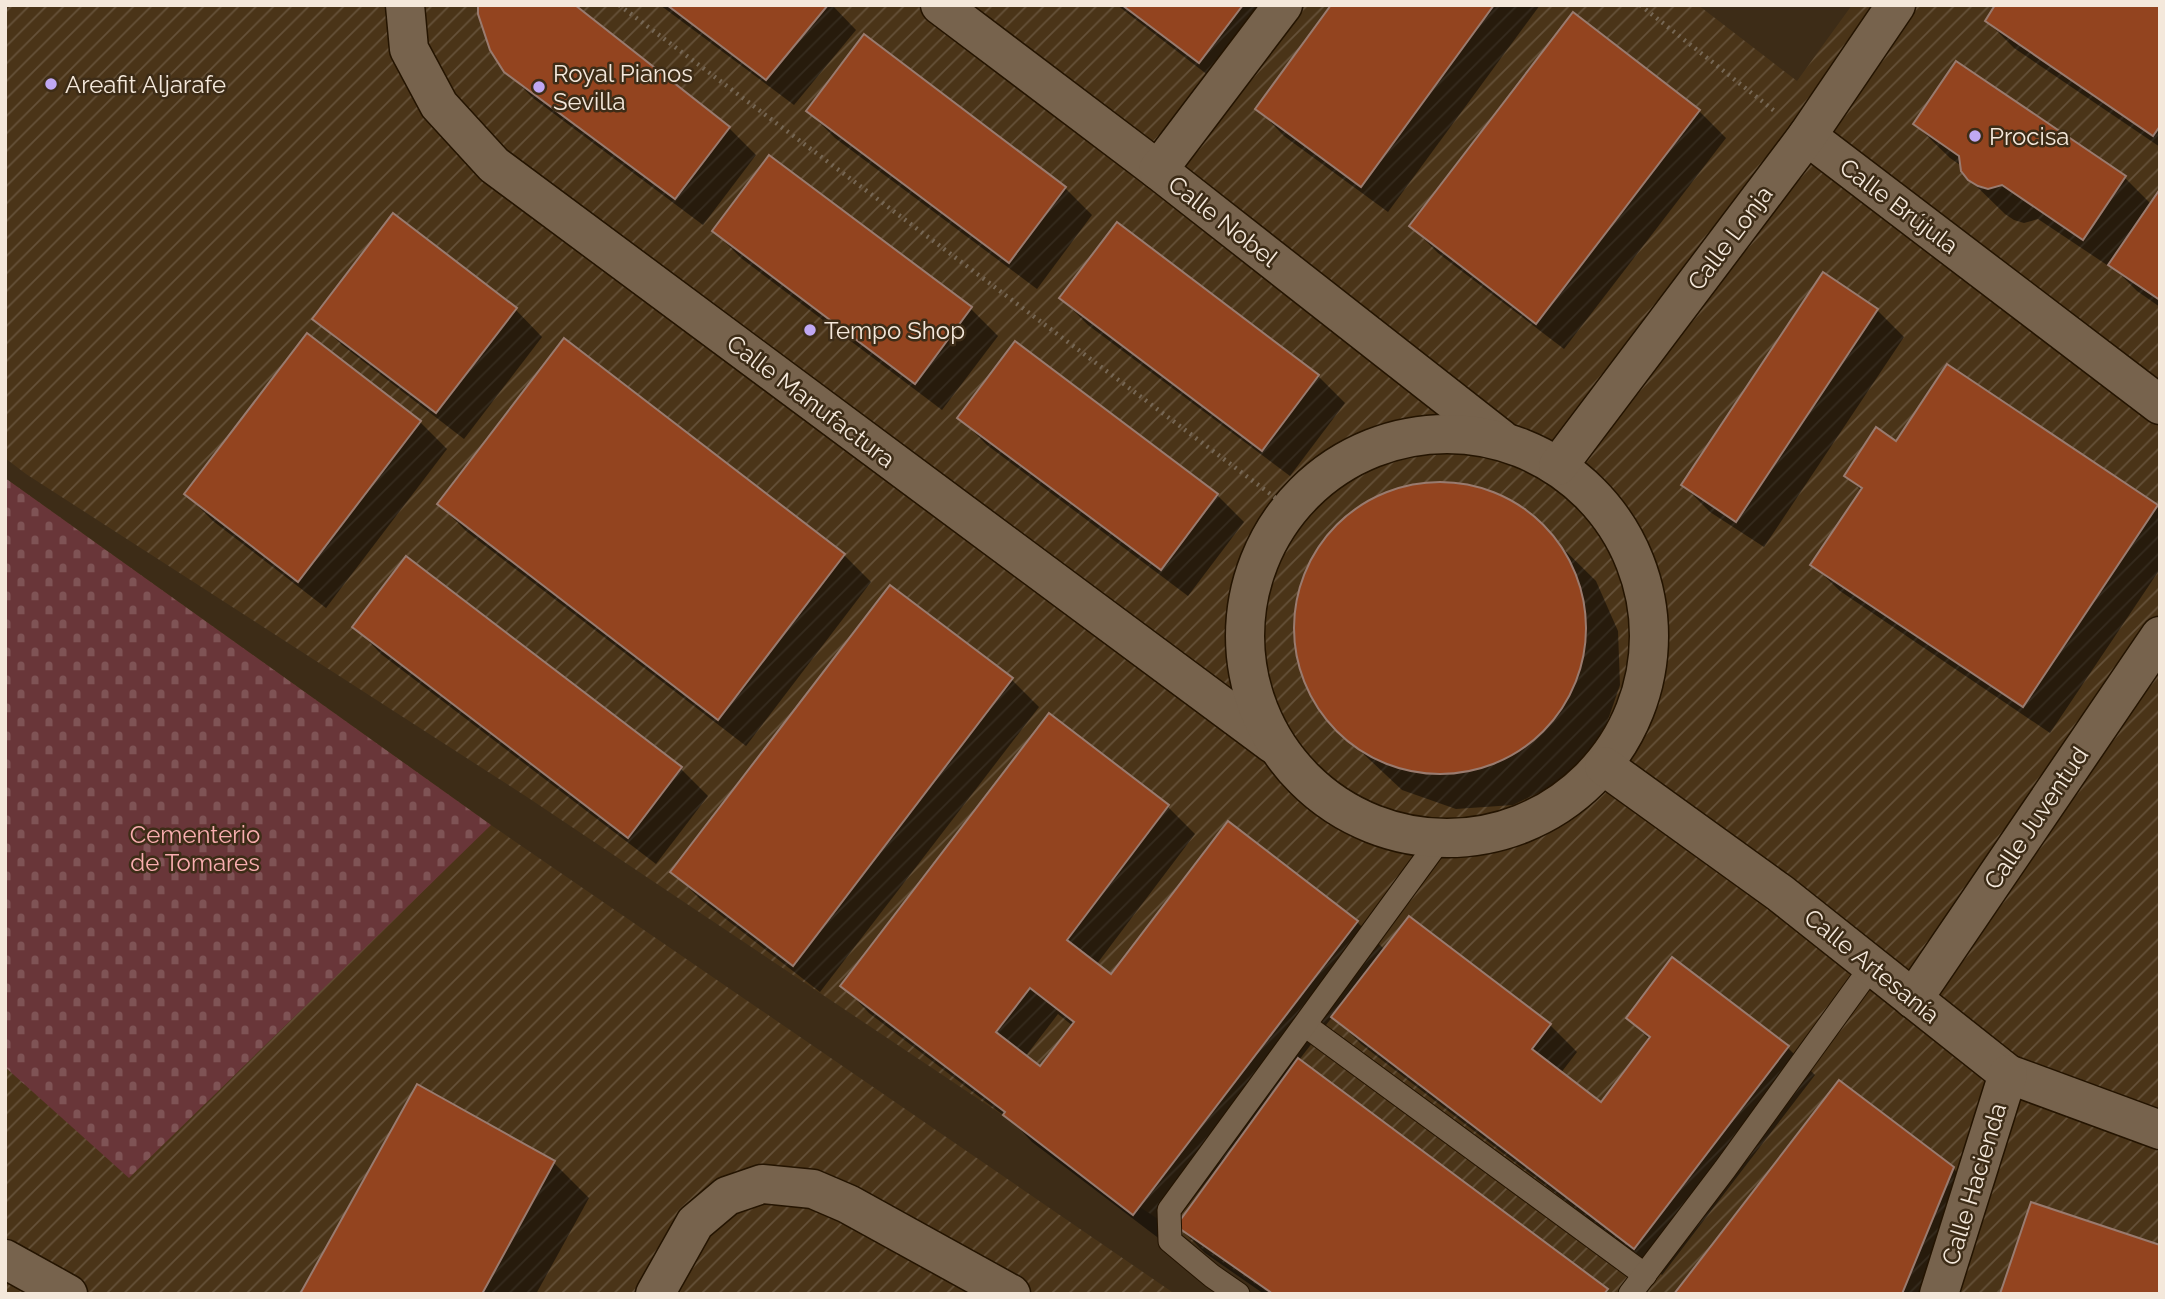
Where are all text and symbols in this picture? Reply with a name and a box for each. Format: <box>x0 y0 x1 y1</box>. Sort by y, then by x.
place label: Royal Pianos Sevilla <box>553 59 693 116</box>
place label: Areafit Aljarafe <box>65 70 226 99</box>
marker: Areafit Aljarafe <box>43 76 59 92</box>
marker: Royal Pianos Sevilla <box>531 79 547 95</box>
place label: Procisa <box>1989 122 2069 151</box>
marker: Procisa <box>1967 128 1983 144</box>
street label: Calle Brújula <box>1834 152 1964 260</box>
street label: Calle Nobel <box>1163 169 1284 273</box>
street label: Calle Lonja <box>1681 180 1779 296</box>
place label: Tempo Shop <box>824 316 965 345</box>
marker: Tempo Shop <box>802 322 818 338</box>
street label: Calle Manufactura <box>721 328 901 474</box>
street label: Calle Juventud <box>1978 741 2094 895</box>
park label: Cementerio de Tomares <box>130 820 260 877</box>
street label: Calle Artesanía <box>1799 903 1945 1029</box>
street label: Calle Hacienda <box>1936 1099 2012 1269</box>

